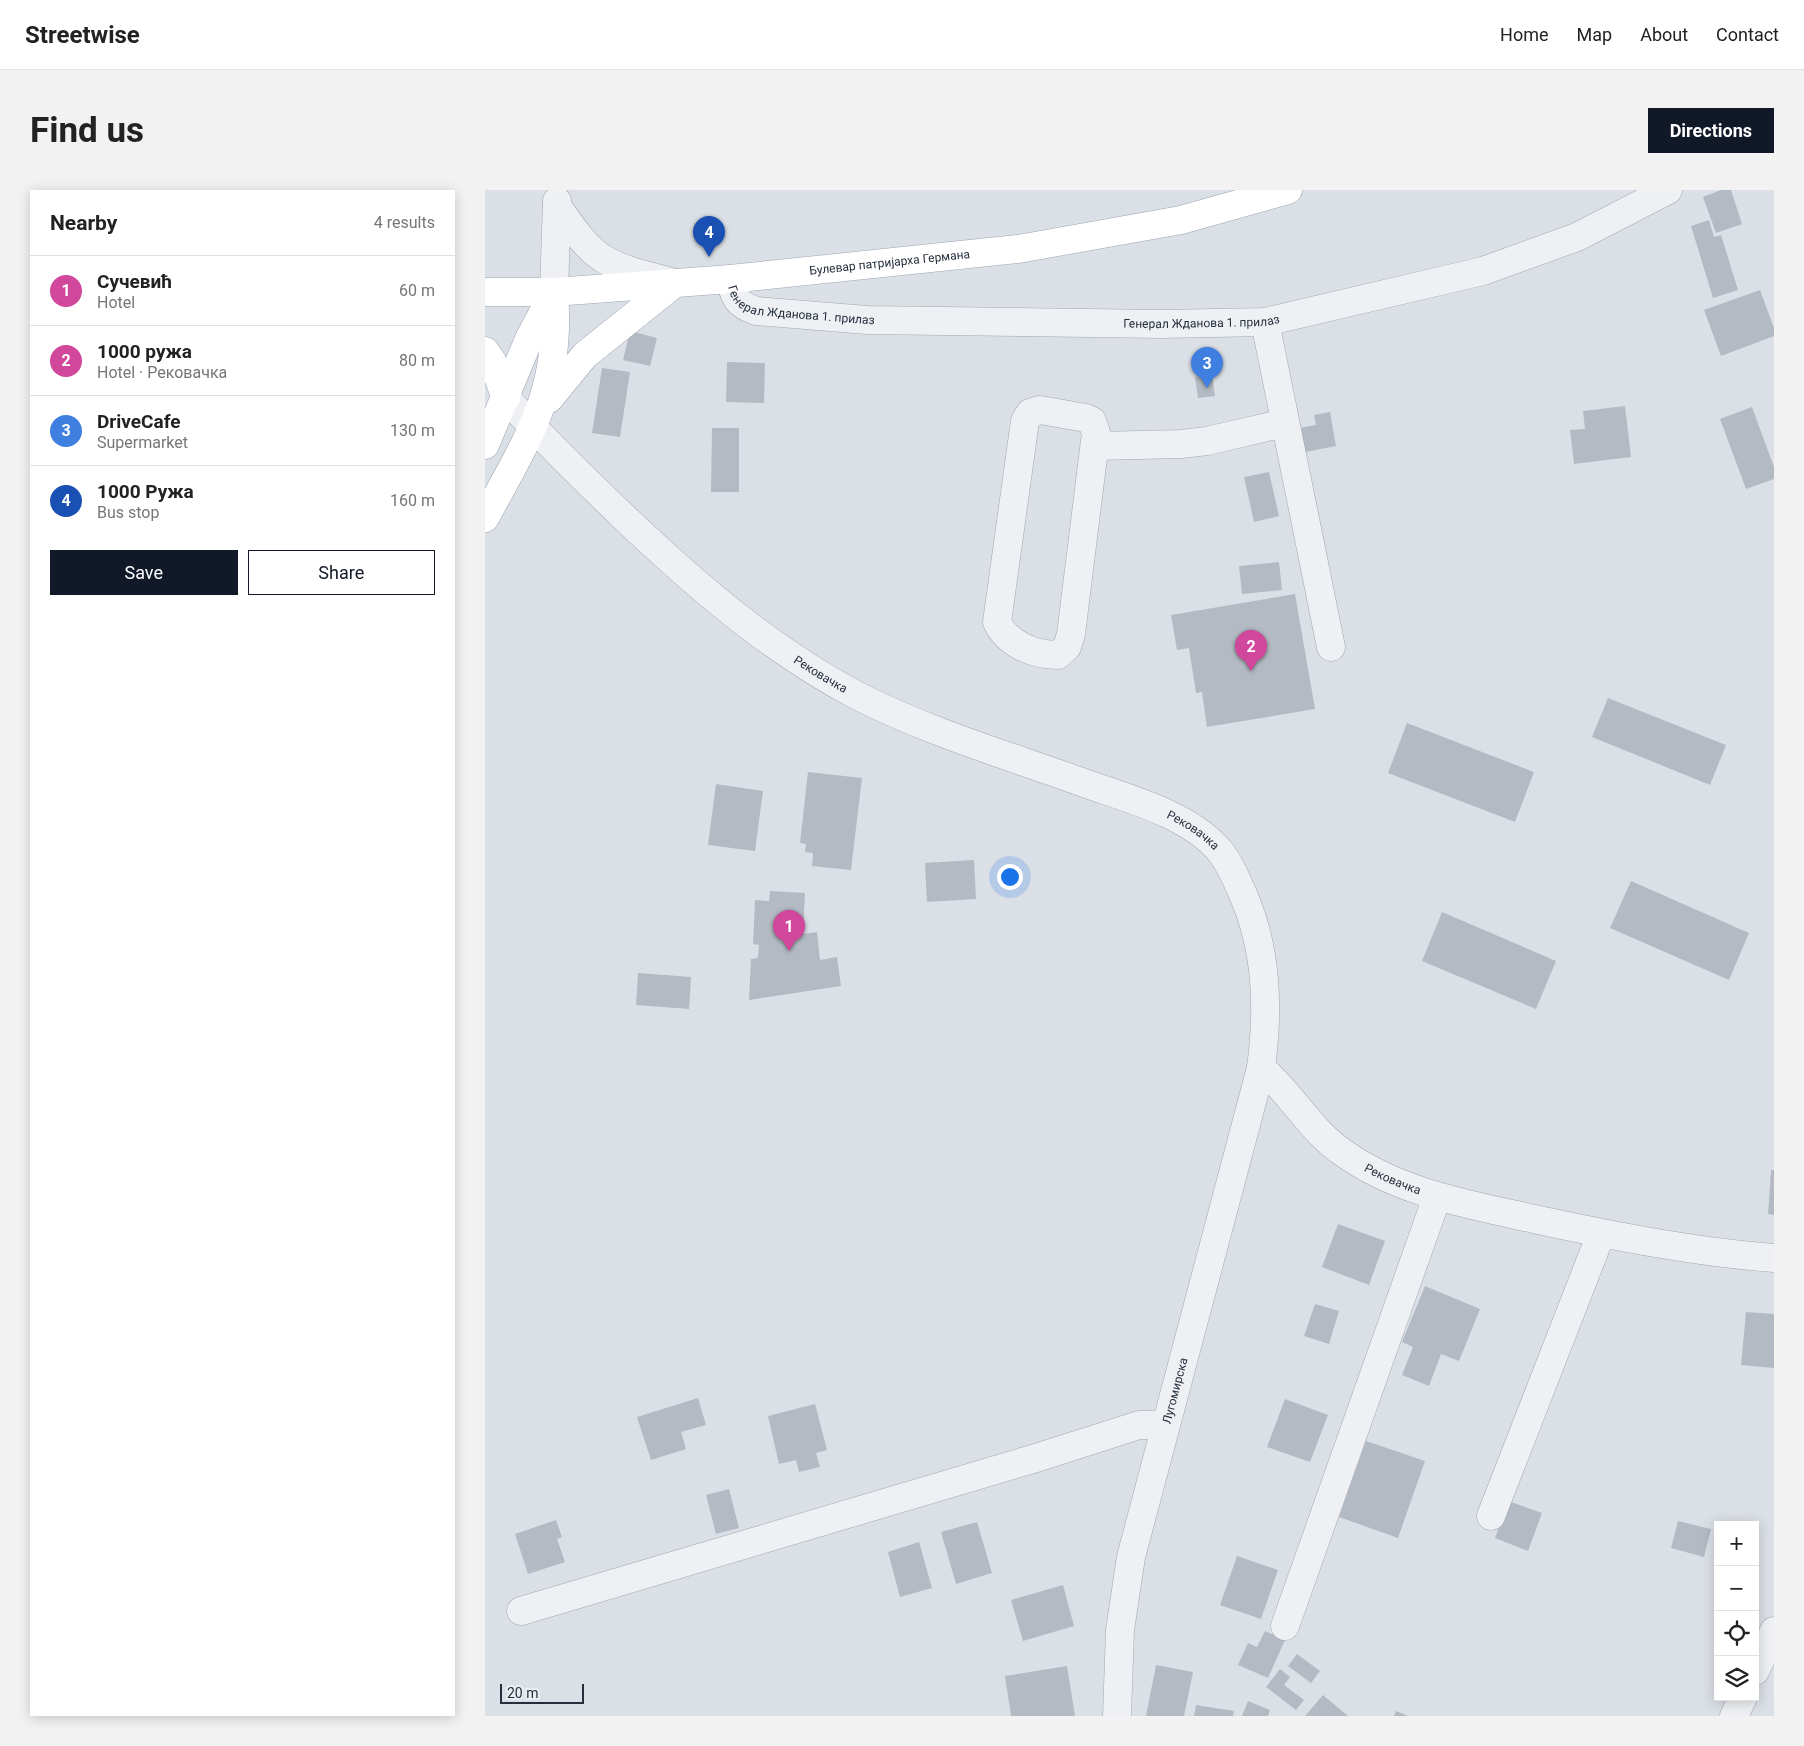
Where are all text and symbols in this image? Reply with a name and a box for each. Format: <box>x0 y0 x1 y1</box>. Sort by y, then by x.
text: Streetwise <box>25 21 140 49</box>
text: Home <box>1500 24 1549 45</box>
text: Map <box>1577 24 1612 45</box>
text: About <box>1640 24 1688 45</box>
text: Contact <box>1716 24 1779 45</box>
button: Directions <box>1648 108 1774 153</box>
text: Find us <box>30 110 144 151</box>
text: Nearby <box>50 211 117 235</box>
text: 4 results <box>374 213 435 232</box>
pin: 4 <box>693 216 725 257</box>
street label: Булевар патријарха Германа <box>809 247 971 278</box>
text: Сучевић <box>97 270 172 293</box>
text: 1 <box>61 281 71 300</box>
text: 60 m <box>399 281 435 300</box>
street label: Генерал Жданова 1. прилаз <box>725 284 875 327</box>
text: Hotel <box>97 293 135 312</box>
street label: Генерал Жданова 1. прилаз <box>1123 312 1281 331</box>
text: 1000 ружа <box>97 340 192 363</box>
pin: 3 <box>1191 347 1223 388</box>
text: 2 <box>61 351 71 370</box>
text: 80 m <box>399 351 435 370</box>
text: Hotel · Рековачка <box>97 363 227 382</box>
text: DriveCafe <box>97 410 181 433</box>
text: 3 <box>61 421 71 440</box>
text: 130 m <box>390 421 435 440</box>
text: Supermarket <box>97 433 188 452</box>
text: 1000 Ружа <box>97 480 194 503</box>
text: 4 <box>61 491 71 510</box>
text: 160 m <box>390 491 435 510</box>
text: Bus stop <box>97 503 159 522</box>
button: Save <box>50 550 238 595</box>
button: Share <box>248 550 435 595</box>
pin: 2 <box>1235 630 1267 671</box>
street label: Рековачка <box>791 653 850 696</box>
street label: Рековачка <box>1165 808 1222 853</box>
your location <box>997 864 1023 890</box>
pin: 1 <box>773 910 805 951</box>
street label: Рековачка <box>1362 1161 1423 1197</box>
street label: Лугомирска <box>1160 1356 1191 1425</box>
map controls <box>1714 1521 1759 1701</box>
button: + <box>1714 1521 1759 1566</box>
button: − <box>1714 1566 1759 1611</box>
button: locate <box>1714 1611 1759 1656</box>
button: layers <box>1714 1656 1759 1701</box>
scale bar <box>500 1681 584 1704</box>
text: 20 m <box>507 1685 539 1701</box>

